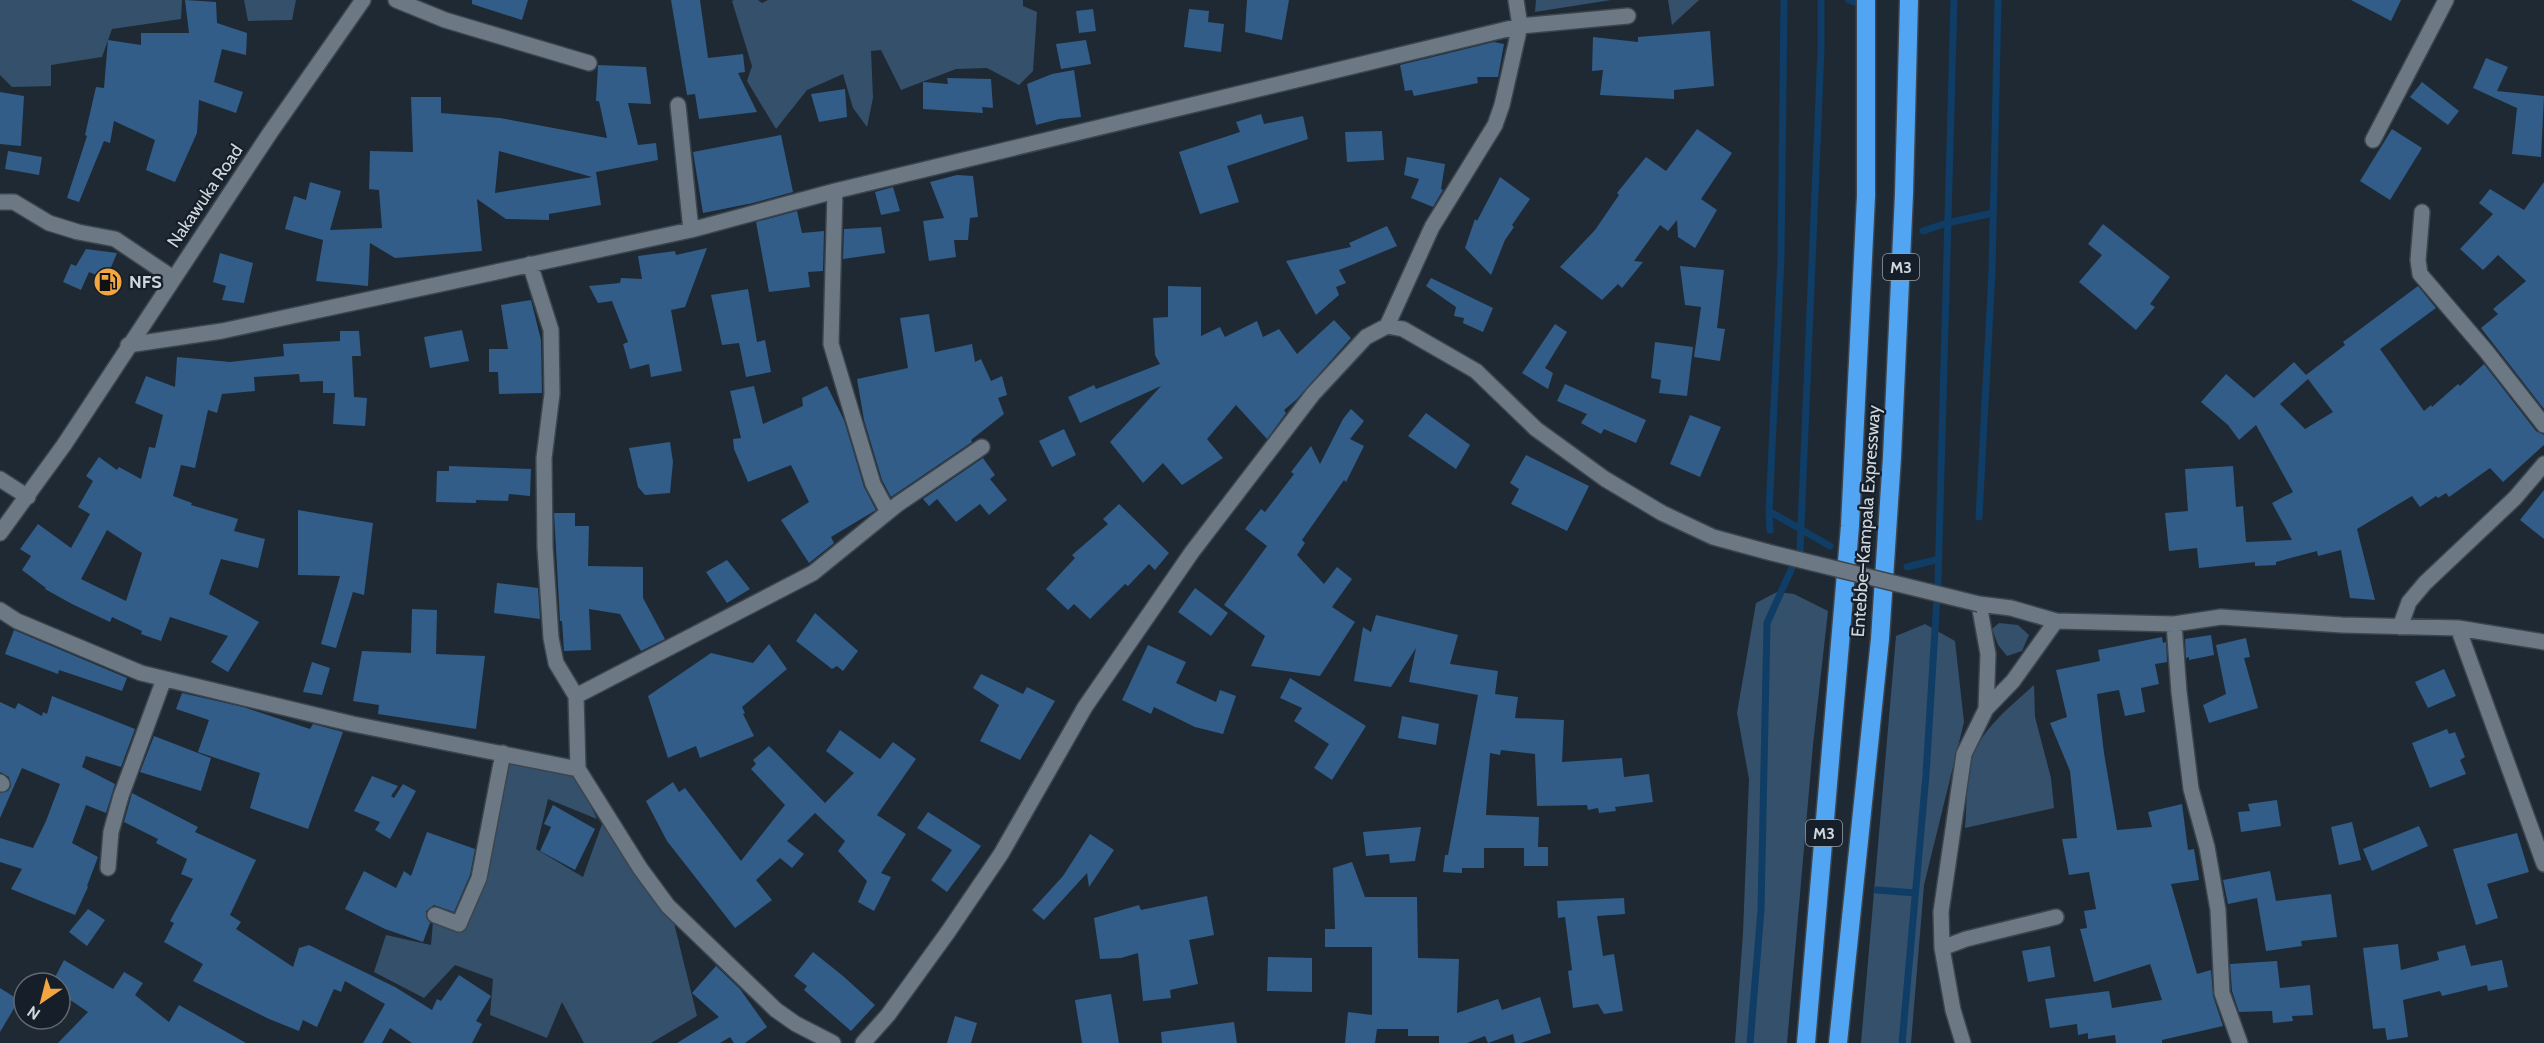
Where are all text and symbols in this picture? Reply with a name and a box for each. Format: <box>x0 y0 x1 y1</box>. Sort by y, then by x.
street label: Nakawuka Road <box>162 140 248 252</box>
road number: M3 <box>1883 254 1919 280</box>
fuel station icon: NFS <box>92 266 124 298</box>
place label: NFS <box>129 271 162 293</box>
street label: Entebbe–Kampala Expressway <box>1847 404 1885 638</box>
road number: M3 <box>1806 820 1842 846</box>
north arrow <box>12 971 72 1031</box>
text: N <box>24 1002 44 1024</box>

